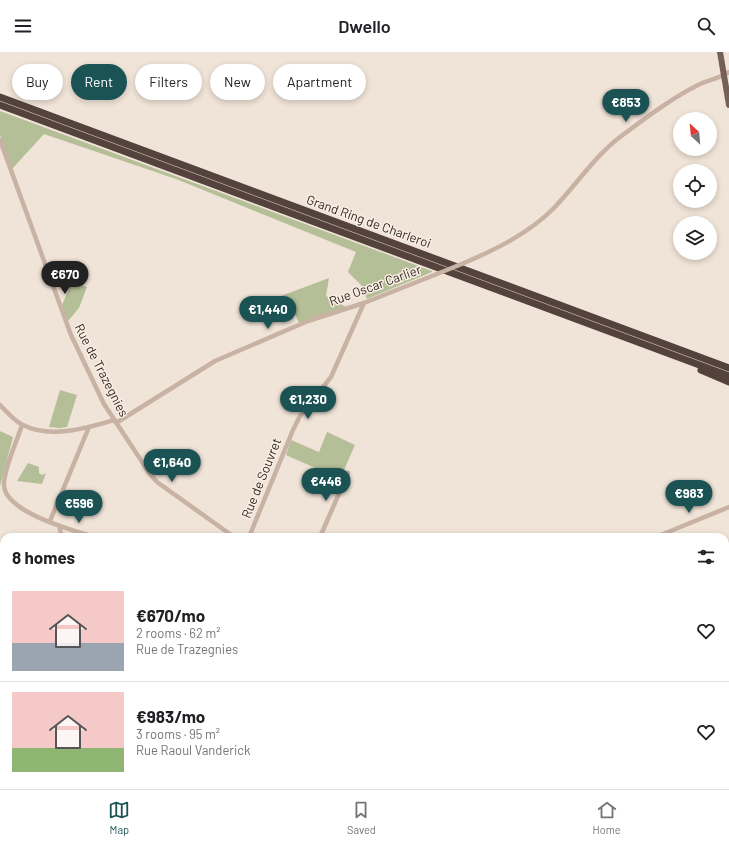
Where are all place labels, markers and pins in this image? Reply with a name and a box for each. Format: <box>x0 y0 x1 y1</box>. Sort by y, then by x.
pin: €853 <box>602 89 650 123</box>
pin: €670 <box>41 261 89 295</box>
pin: €1,440 <box>235 296 301 330</box>
pin: €1,230 <box>275 386 341 420</box>
pin: €1,640 <box>139 449 205 483</box>
pin: €446 <box>302 468 350 502</box>
pin: €983 <box>665 480 713 514</box>
pin: €596 <box>55 490 103 524</box>

